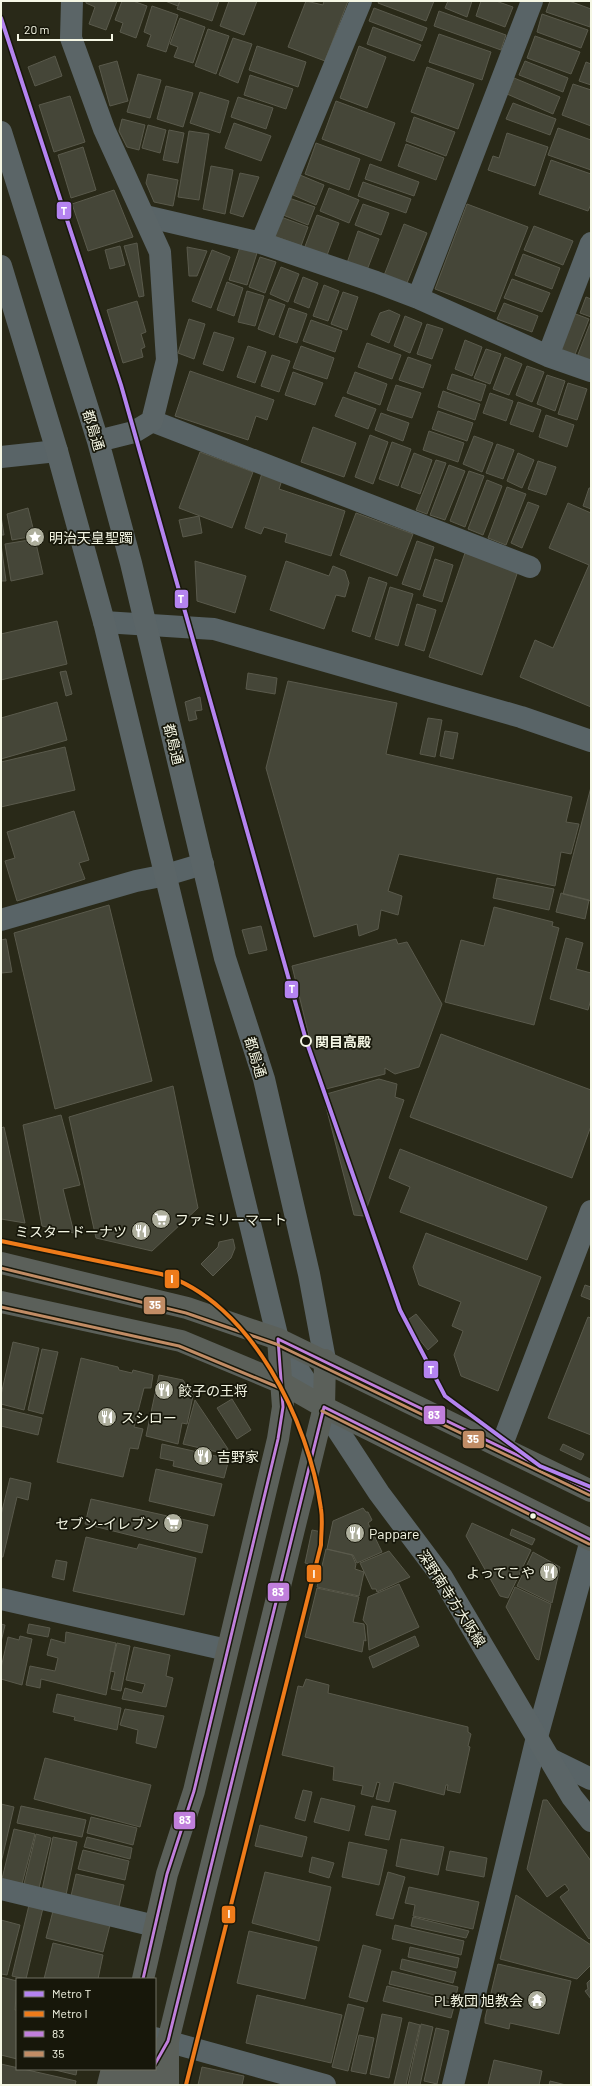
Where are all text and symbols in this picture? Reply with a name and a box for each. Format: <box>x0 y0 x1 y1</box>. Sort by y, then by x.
scale bar <box>18 16 112 42</box>
text: 20 m <box>24 22 50 36</box>
line badge: T <box>56 201 72 220</box>
text: T <box>61 204 68 217</box>
street label: 都島通 <box>80 407 108 453</box>
place icon: 明治天皇聖躅 <box>24 526 46 548</box>
place label: 明治天皇聖躅 <box>49 529 133 546</box>
line badge: T <box>174 589 189 609</box>
text: T <box>178 592 185 605</box>
street label: 都島通 <box>161 722 187 766</box>
line badge: T <box>284 980 299 999</box>
text: T <box>289 982 296 995</box>
place label: 関目高殿 <box>315 1033 371 1050</box>
street label: 都島通 <box>242 1034 270 1080</box>
marker: 関目高殿 <box>300 1035 312 1047</box>
supermarket icon: ファミリーマート <box>150 1208 172 1230</box>
place label: ファミリーマート <box>175 1211 287 1228</box>
restaurant icon: ミスタードーナツ <box>130 1220 152 1242</box>
place label: ミスタードーナツ <box>15 1223 127 1240</box>
line badge: I <box>164 1269 180 1289</box>
text: I <box>171 1272 174 1285</box>
line badge: 35 <box>143 1296 166 1315</box>
text: 35 <box>149 1298 161 1311</box>
line badge: T <box>423 1360 439 1379</box>
text: T <box>428 1363 435 1376</box>
restaurant icon: 餃子の王将 <box>153 1379 175 1401</box>
place label: 餃子の王将 <box>178 1382 248 1399</box>
line badge: 83 <box>423 1405 446 1425</box>
restaurant icon: スシロー <box>96 1406 118 1428</box>
text: 83 <box>428 1408 440 1421</box>
place label: スシロー <box>121 1409 177 1426</box>
line badge: 35 <box>462 1430 485 1449</box>
text: 35 <box>467 1432 479 1445</box>
restaurant icon: 吉野家 <box>192 1445 214 1467</box>
place label: 吉野家 <box>217 1448 259 1465</box>
unlabelled marker <box>528 1511 538 1521</box>
supermarket icon: セブン-イレブン <box>162 1512 184 1534</box>
place label: セブン-イレブン <box>55 1515 159 1532</box>
restaurant icon: Pappare <box>344 1522 366 1544</box>
place label: Pappare <box>369 1525 420 1542</box>
street label: 深野南寺方大阪線 <box>414 1546 490 1650</box>
restaurant icon: よってこや <box>538 1561 560 1583</box>
line badge: I <box>306 1564 322 1583</box>
place label: よってこや <box>466 1564 535 1581</box>
text: I <box>313 1567 316 1580</box>
line badge: 83 <box>267 1582 290 1602</box>
text: 83 <box>272 1585 284 1598</box>
line badge: 83 <box>173 1811 196 1830</box>
text: 83 <box>179 1813 191 1826</box>
line badge: I <box>221 1905 236 1924</box>
text: I <box>228 1907 231 1920</box>
legend <box>16 1978 156 2070</box>
text: Metro T <box>52 1986 92 2000</box>
temple icon: PL教団 旭教会 <box>526 1989 548 2011</box>
place label: PL教団 旭教会 <box>434 1992 523 2009</box>
text: Metro I <box>52 2006 88 2020</box>
text: 83 <box>52 2026 64 2040</box>
text: 35 <box>52 2046 64 2060</box>

